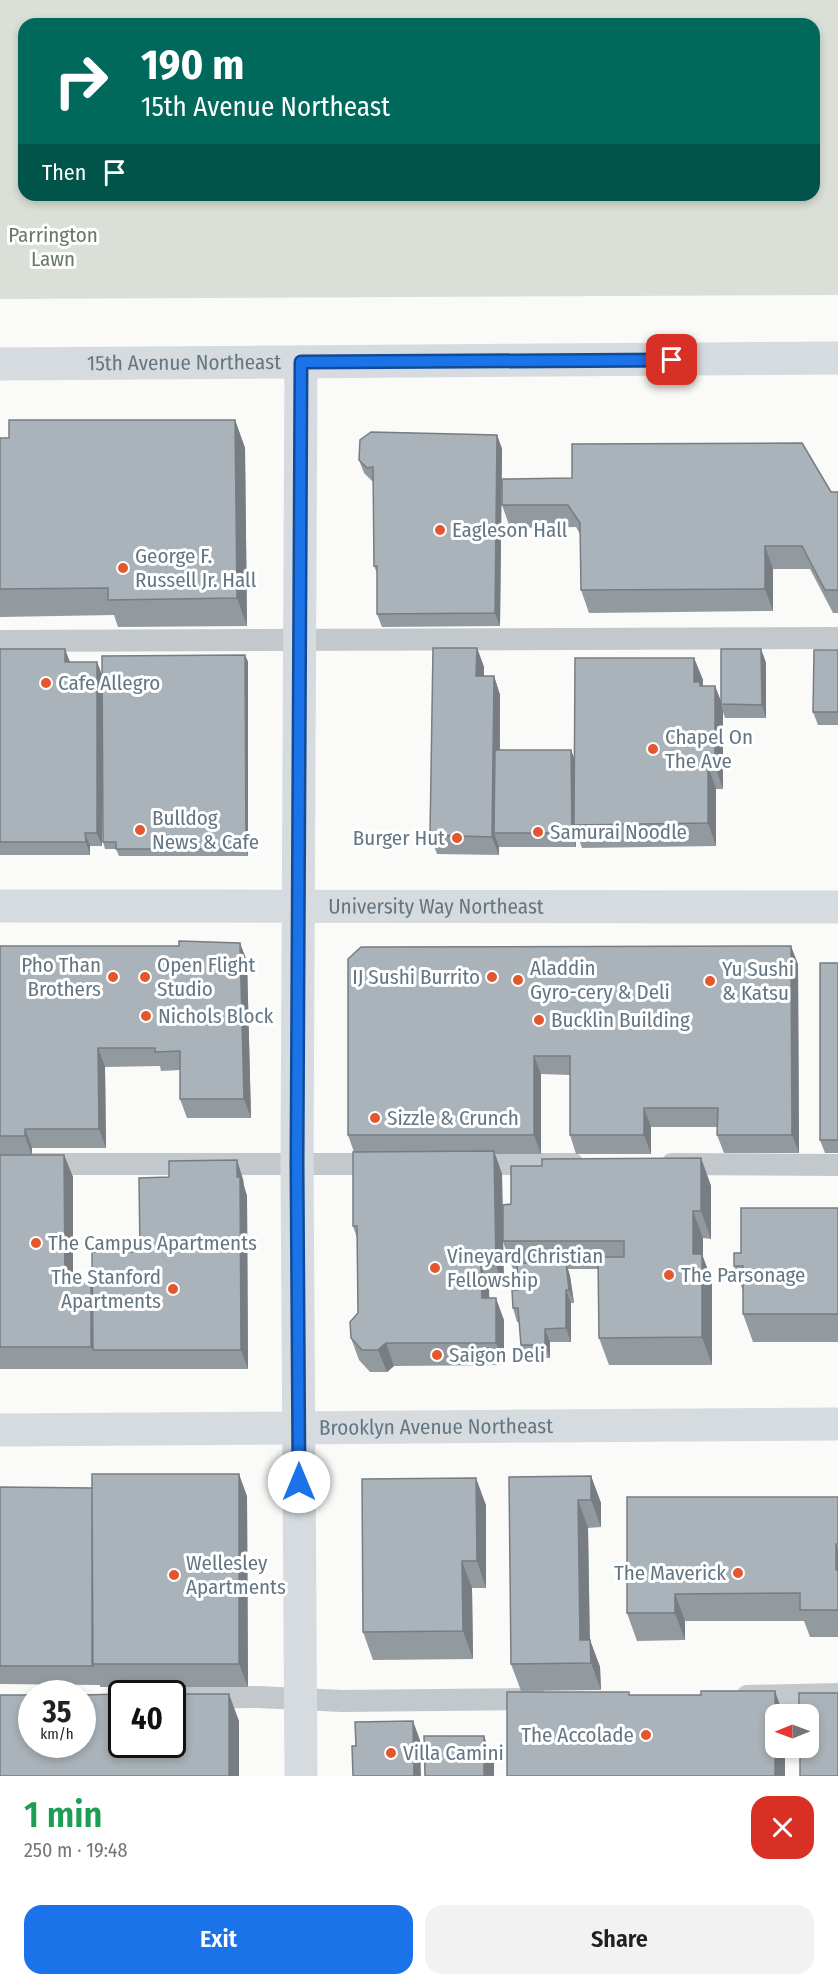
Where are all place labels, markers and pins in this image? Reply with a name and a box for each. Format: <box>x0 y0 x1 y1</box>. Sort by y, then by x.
pin <box>646 334 697 385</box>
place label: Eagleson Hall <box>452 517 568 543</box>
marker: Eagleson Hall <box>433 523 447 537</box>
place label: George F. Russell Jr. Hall <box>135 543 257 593</box>
marker: George F. Russell Jr. Hall <box>116 561 130 575</box>
place label: Cafe Allegro <box>58 670 160 696</box>
marker: Cafe Allegro <box>39 676 53 690</box>
place label: Chapel On The Ave <box>665 724 753 774</box>
marker: Chapel On The Ave <box>646 742 660 756</box>
place label: Bulldog News & Cafe <box>152 805 259 855</box>
place label: Samurai Noodle <box>550 819 687 845</box>
marker: Bulldog News & Cafe <box>133 823 147 837</box>
place label: Burger Hut <box>353 825 445 851</box>
marker: Samurai Noodle <box>531 825 545 839</box>
marker: Burger Hut <box>450 831 464 845</box>
place label: Pho Than Brothers <box>21 952 101 1002</box>
place label: Open Flight Studio <box>157 952 255 1002</box>
place label: Aladdin Gyro-cery & Deli <box>530 955 670 1005</box>
place label: Yu Sushi & Katsu <box>722 956 794 1006</box>
place label: IJ Sushi Burrito <box>352 964 480 990</box>
marker: Pho Than Brothers <box>106 970 120 984</box>
marker: Open Flight Studio <box>138 970 152 984</box>
marker: IJ Sushi Burrito <box>485 970 499 984</box>
marker: Aladdin Gyro-cery & Deli <box>511 973 525 987</box>
marker: Yu Sushi & Katsu <box>703 974 717 988</box>
place label: Nichols Block <box>158 1003 274 1029</box>
place label: Bucklin Building <box>551 1007 690 1033</box>
marker: Nichols Block <box>139 1009 153 1023</box>
marker: Bucklin Building <box>532 1013 546 1027</box>
place label: Sizzle & Crunch <box>387 1105 519 1131</box>
marker: Sizzle & Crunch <box>368 1111 382 1125</box>
place label: The Campus Apartments <box>48 1230 257 1256</box>
marker: The Campus Apartments <box>29 1236 43 1250</box>
place label: Vineyard Christian Fellowship <box>447 1243 603 1293</box>
marker: Vineyard Christian Fellowship <box>428 1261 442 1275</box>
place label: The Parsonage <box>681 1262 805 1288</box>
place label: The Stanford Apartments <box>51 1264 161 1314</box>
marker: The Parsonage <box>662 1268 676 1282</box>
marker: The Stanford Apartments <box>166 1282 180 1296</box>
place label: Saigon Deli <box>449 1342 545 1368</box>
marker: Saigon Deli <box>430 1348 444 1362</box>
place label: Wellesley Apartments <box>186 1550 286 1600</box>
place label: The Maverick <box>614 1560 726 1586</box>
marker: The Maverick <box>731 1566 745 1580</box>
marker: Wellesley Apartments <box>167 1568 181 1582</box>
place label: The Accolade <box>521 1722 634 1748</box>
marker: The Accolade <box>639 1728 653 1742</box>
place label: Villa Camini <box>403 1740 504 1766</box>
marker: Villa Camini <box>384 1746 398 1760</box>

